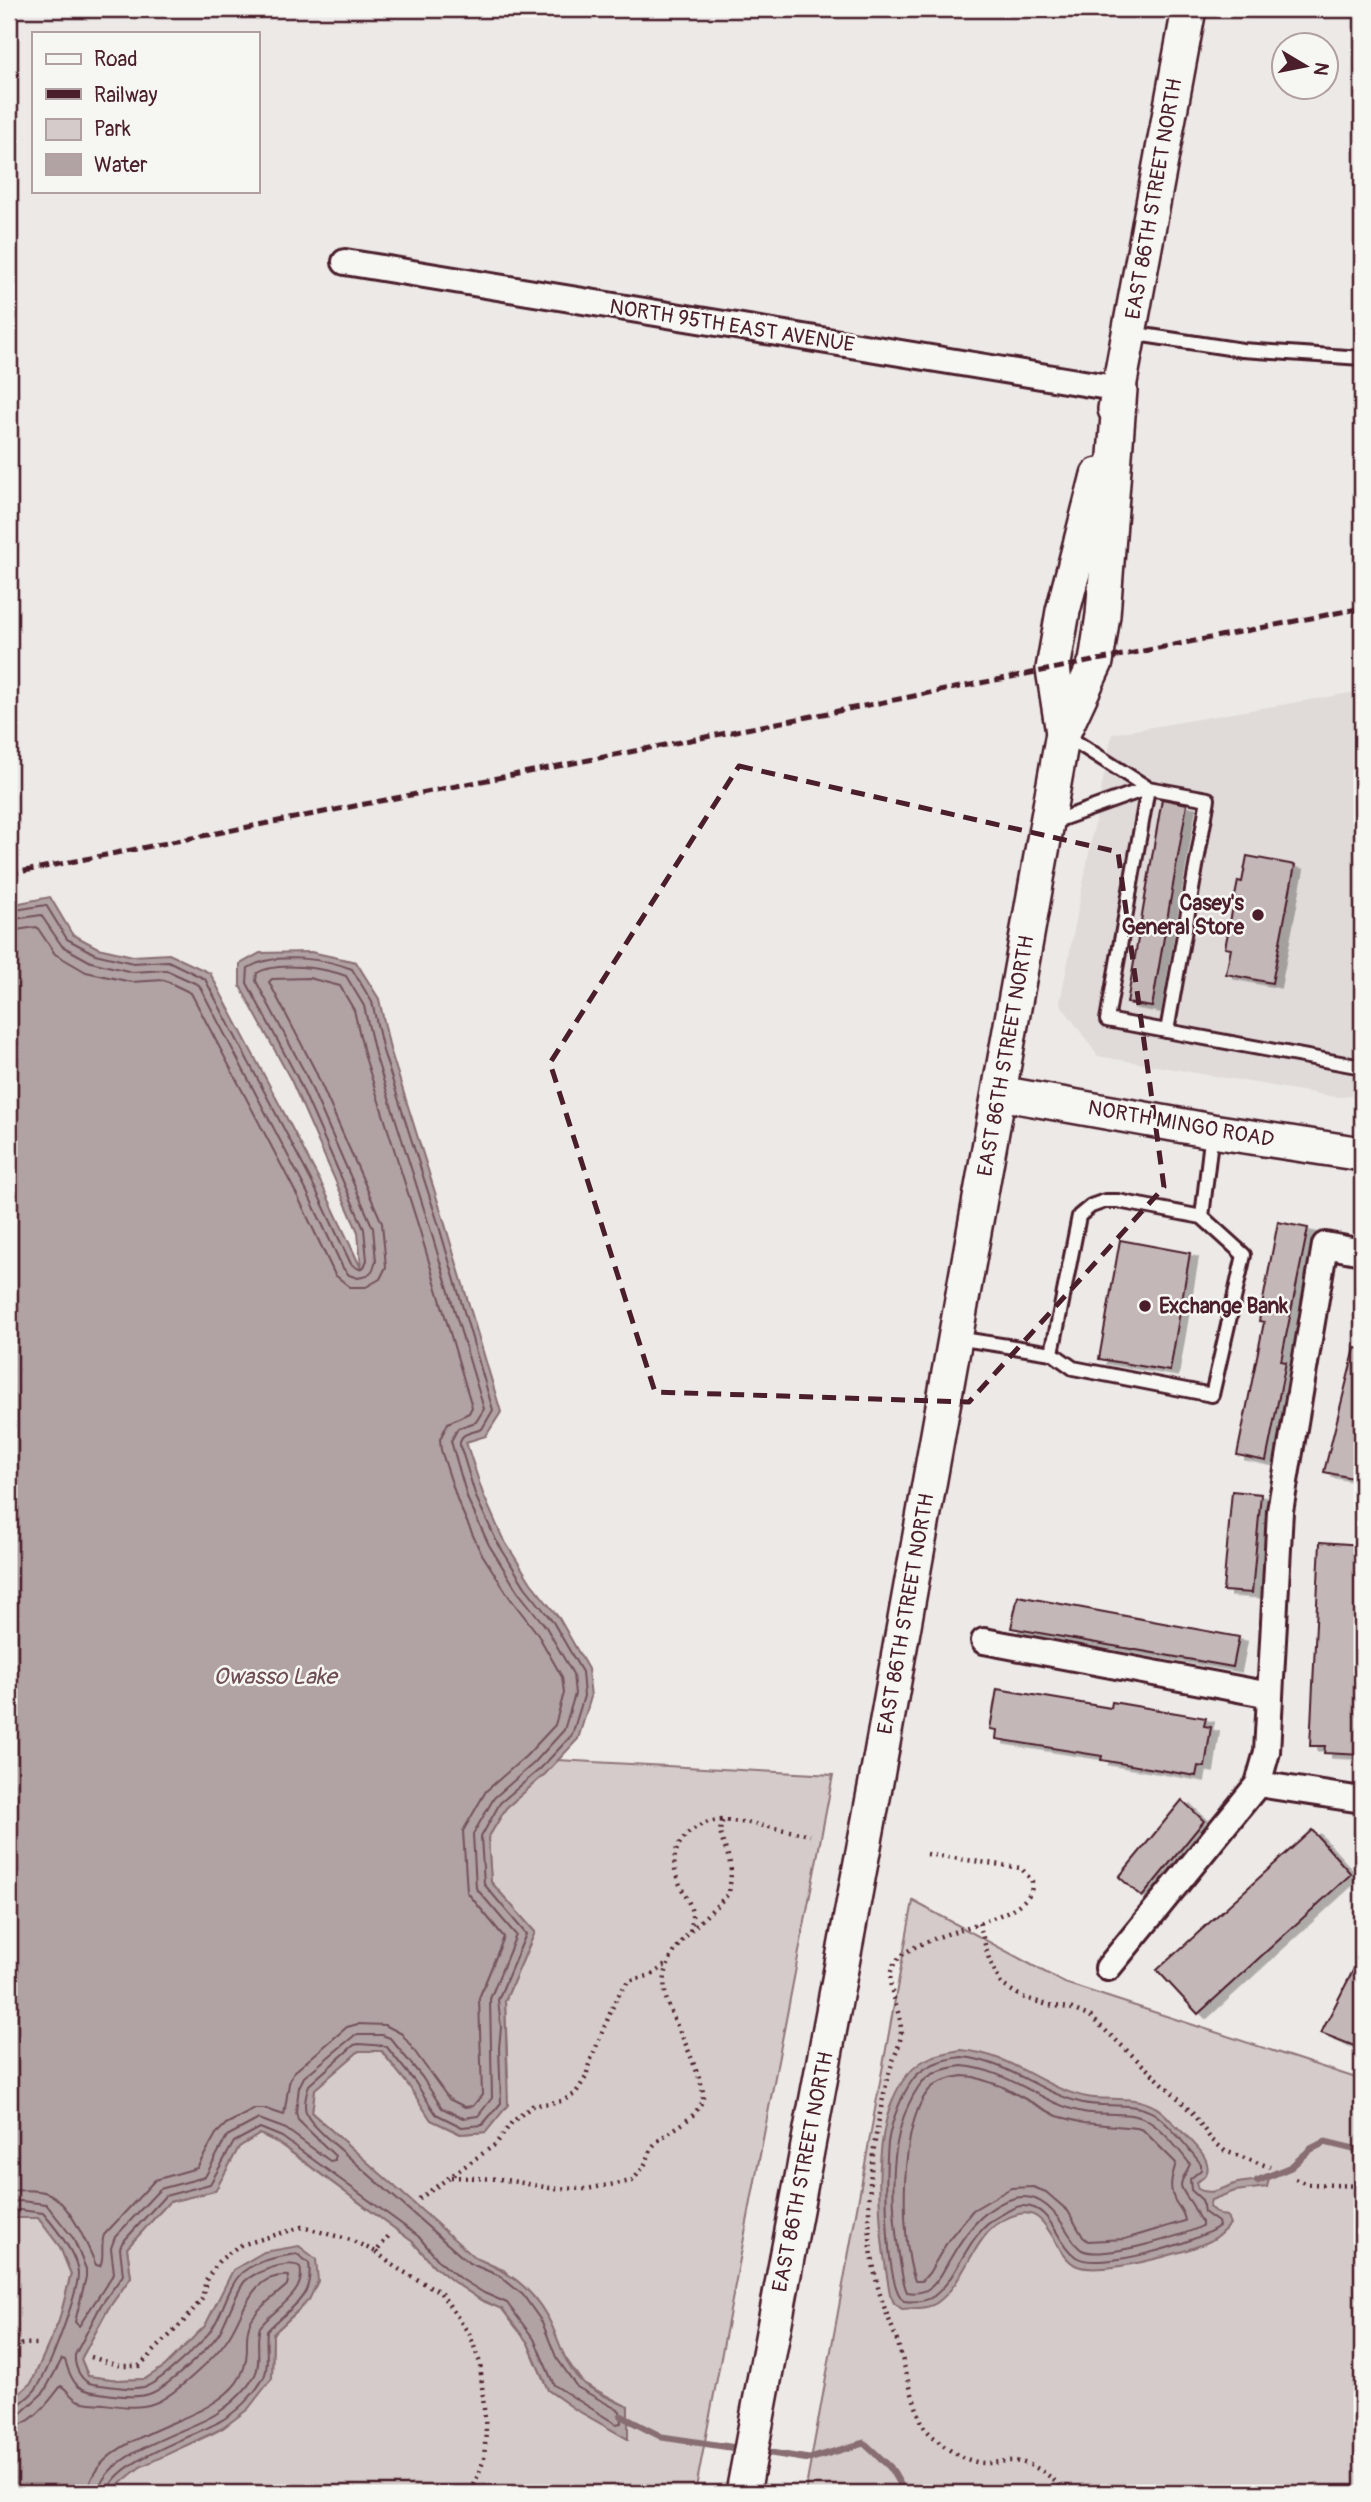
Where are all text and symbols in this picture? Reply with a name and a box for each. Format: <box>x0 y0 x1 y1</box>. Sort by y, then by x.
legend <box>32 32 259 192</box>
north arrow <box>1270 32 1340 102</box>
text: Road <box>94 46 138 73</box>
text: N <box>1308 60 1334 77</box>
street label: EAST 86TH STREET NORTH <box>1120 76 1188 322</box>
text: Railway <box>94 82 158 109</box>
text: Park <box>94 116 131 143</box>
text: Water <box>94 152 148 179</box>
street label: NORTH 95TH EAST AVENUE <box>608 293 857 359</box>
place label: Casey's General Store <box>1122 890 1245 941</box>
marker: Casey's General Store <box>1250 907 1266 923</box>
street label: EAST 86TH STREET NORTH <box>972 933 1040 1179</box>
street label: NORTH MINGO ROAD <box>1086 1094 1276 1154</box>
place label: Exchange Bank <box>1159 1293 1288 1320</box>
marker: Exchange Bank <box>1137 1298 1153 1314</box>
street label: EAST 86TH STREET NORTH <box>872 1491 940 1737</box>
water label: Owasso Lake <box>213 1662 339 1691</box>
street label: EAST 86TH STREET NORTH <box>766 2050 840 2294</box>

